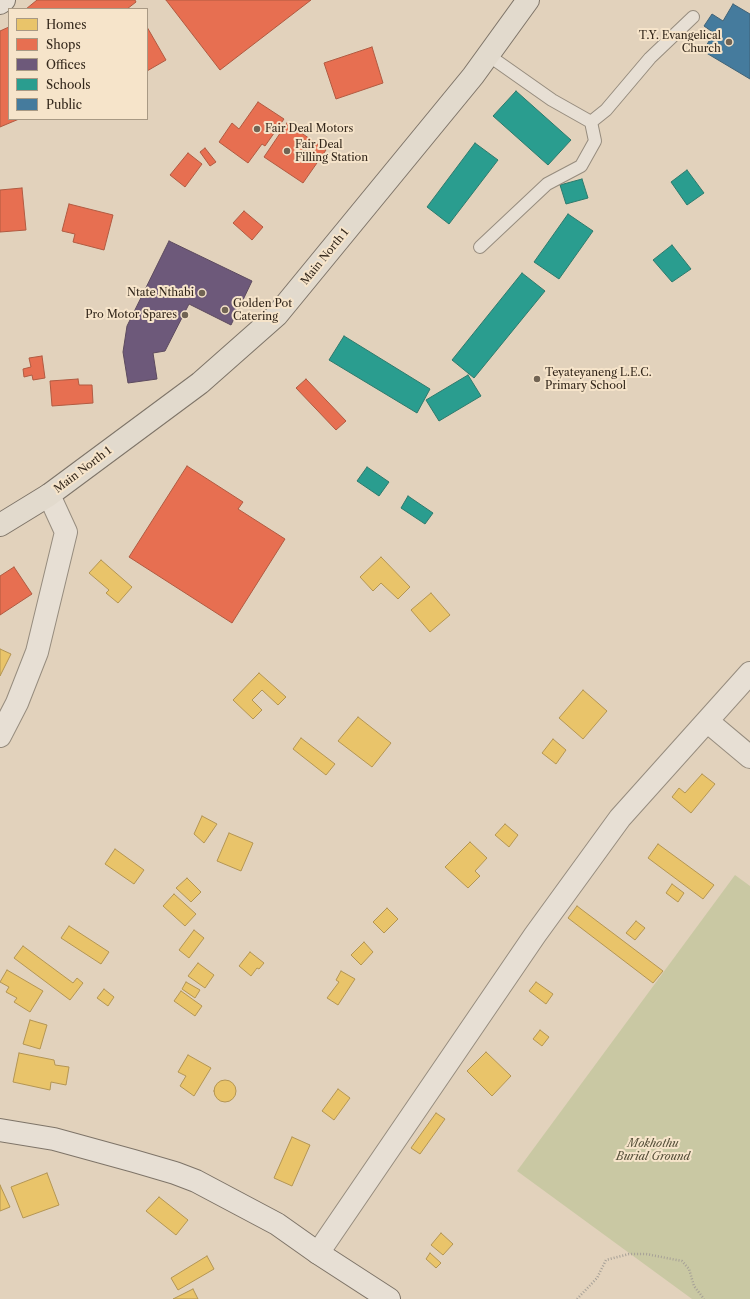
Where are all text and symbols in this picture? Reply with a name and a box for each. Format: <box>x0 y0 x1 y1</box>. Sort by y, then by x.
legend <box>8 8 148 120</box>
text: Homes <box>46 17 86 32</box>
place label: T.Y. Evangelical Church <box>639 29 721 55</box>
text: Shops <box>46 37 81 52</box>
marker: T.Y. Evangelical Church <box>724 37 734 47</box>
text: Offices <box>46 57 86 72</box>
text: Schools <box>46 77 91 92</box>
text: Public <box>46 97 82 112</box>
place label: Fair Deal Motors <box>265 122 353 136</box>
marker: Fair Deal Motors <box>252 124 262 134</box>
place label: Fair Deal Filling Station <box>295 138 368 164</box>
marker: Fair Deal Filling Station <box>282 146 292 156</box>
street label: Main North 1 <box>298 226 352 288</box>
place label: Ntate Nthabi <box>127 286 194 300</box>
marker: Ntate Nthabi <box>197 288 207 298</box>
place label: Golden Pot Catering <box>233 297 292 323</box>
marker: Golden Pot Catering <box>220 305 230 315</box>
place label: Pro Motor Spares <box>85 308 177 322</box>
marker: Pro Motor Spares <box>180 310 190 320</box>
place label: Teyateyaneng L.E.C. Primary School <box>545 366 652 392</box>
marker: Teyateyaneng L.E.C. Primary School <box>532 374 542 384</box>
street label: Main North 1 <box>52 444 114 496</box>
park label: Mokhothu Burial Ground <box>616 1137 690 1163</box>

